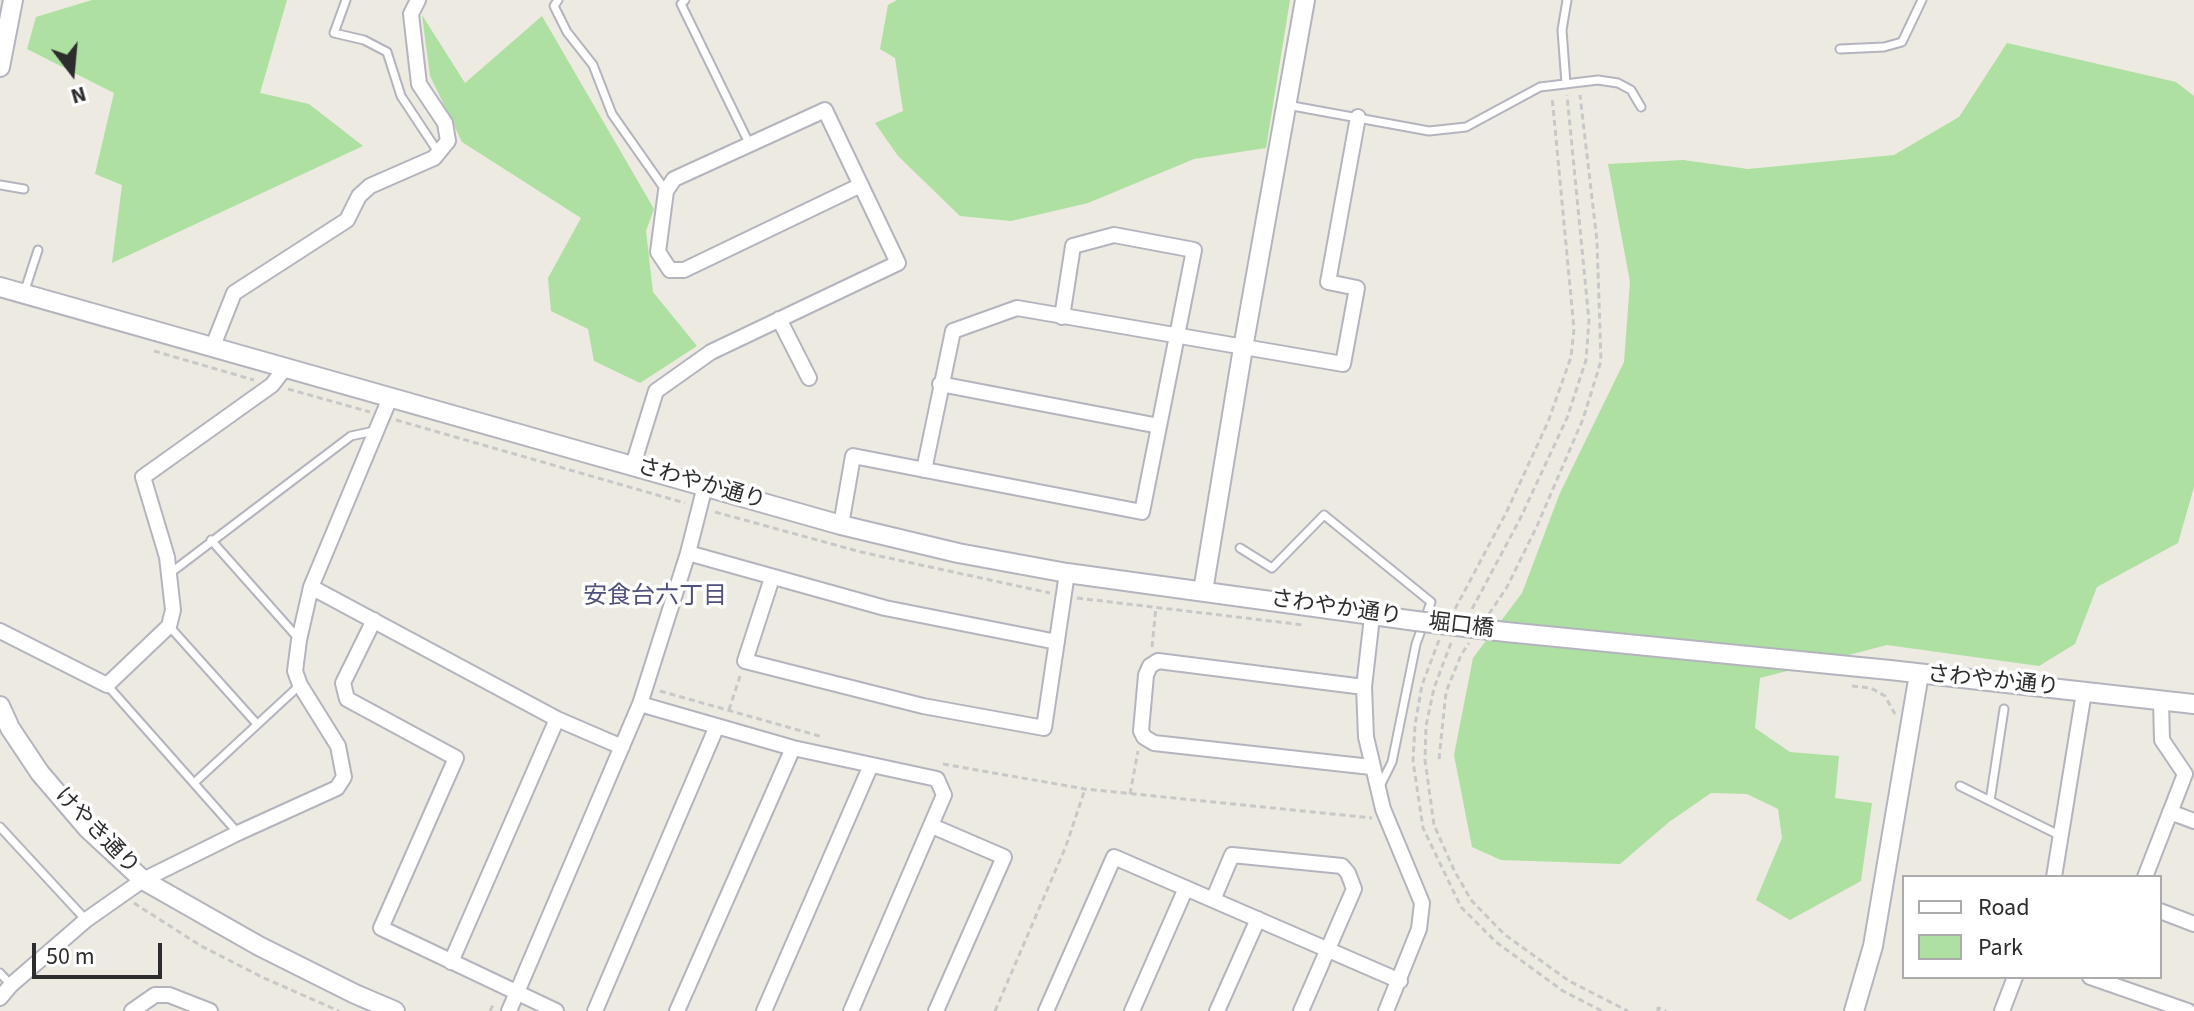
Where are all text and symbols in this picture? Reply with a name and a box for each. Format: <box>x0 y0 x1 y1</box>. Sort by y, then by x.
north arrow <box>32 32 112 112</box>
text: N <box>67 78 90 112</box>
street label: さわやか通り <box>634 454 768 516</box>
district label: 安食台六丁目 <box>583 584 727 612</box>
street label: さわやか通り <box>1269 587 1403 631</box>
street label: 堀口橋 <box>1427 610 1495 644</box>
street label: さわやか通り <box>1926 662 2060 702</box>
street label: けやき通り <box>48 783 144 881</box>
legend <box>1902 875 2162 979</box>
text: Road <box>1978 890 2030 925</box>
scale bar <box>36 927 166 977</box>
text: Park <box>1978 930 2023 965</box>
text: 50 m <box>46 939 95 974</box>

